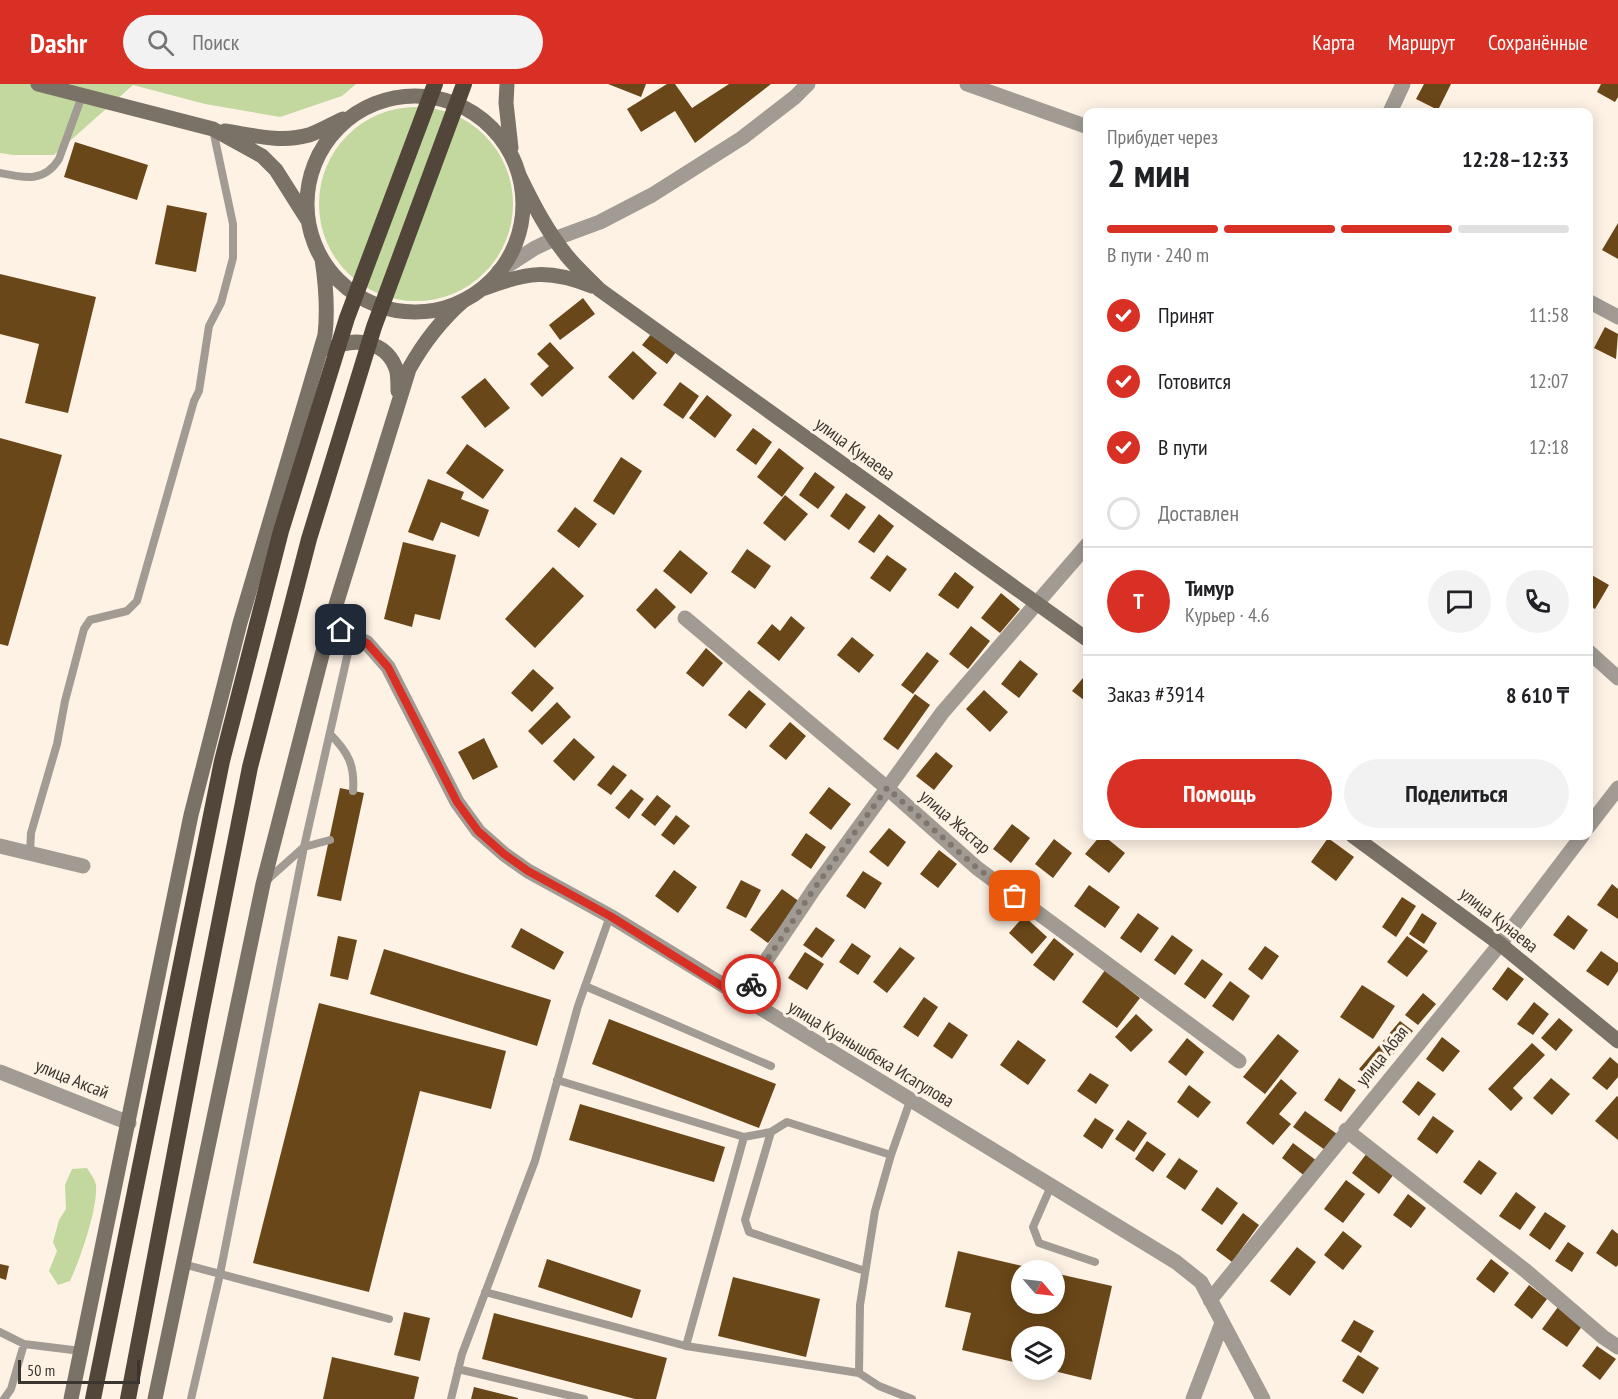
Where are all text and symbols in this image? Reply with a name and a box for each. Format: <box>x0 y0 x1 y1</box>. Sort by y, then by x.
search box <box>123 15 543 69</box>
text: Dashr <box>30 24 87 61</box>
icon: search <box>144 26 177 59</box>
text: Поиск <box>192 28 239 56</box>
text: Карта <box>1312 29 1355 56</box>
text: Маршрут <box>1388 29 1455 56</box>
text: Сохранённые <box>1488 29 1588 56</box>
text: Прибудет через <box>1107 124 1218 150</box>
text: 12:28–12:33 <box>1462 145 1569 173</box>
text: 2 мин <box>1107 147 1190 198</box>
text: В пути · 240 m <box>1107 242 1209 268</box>
icon: check <box>1107 299 1140 332</box>
text: Принят <box>1158 301 1214 329</box>
text: 11:58 <box>1529 302 1569 328</box>
icon: check <box>1107 365 1140 398</box>
text: Готовится <box>1158 367 1231 395</box>
text: 12:07 <box>1529 368 1569 394</box>
street label: улица Кунаева <box>811 412 900 485</box>
icon: check <box>1107 431 1140 464</box>
text: В пути <box>1158 433 1208 461</box>
text: 12:18 <box>1529 434 1569 460</box>
text: Доставлен <box>1158 499 1239 527</box>
button: chat <box>1428 570 1491 633</box>
button: phone <box>1506 570 1569 633</box>
text: Тимур <box>1185 574 1234 602</box>
text: Т <box>1133 587 1144 615</box>
text: Курьер · 4.6 <box>1185 602 1270 628</box>
pin <box>315 604 366 655</box>
icon: home <box>324 613 357 646</box>
text: Заказ #3914 <box>1107 680 1205 708</box>
text: 8 610 ₸ <box>1506 681 1569 709</box>
button: Помощь <box>1107 759 1332 828</box>
button: Поделиться <box>1344 759 1569 828</box>
street label: улица Жастар <box>915 784 996 859</box>
pin <box>989 870 1040 921</box>
icon: bag <box>998 879 1031 912</box>
street label: улица Кунаева <box>1456 882 1543 957</box>
courier <box>721 954 781 1014</box>
icon: bike <box>735 968 768 1001</box>
street label: улица Куанышбека Исагулова <box>784 995 958 1112</box>
street label: улица Абая <box>1350 1021 1413 1090</box>
street label: улица Аксай <box>32 1053 112 1104</box>
north arrow <box>1011 1260 1065 1314</box>
map controls <box>1011 1260 1065 1380</box>
button: layers <box>1011 1326 1065 1380</box>
scale bar <box>18 1357 140 1384</box>
text: 50 m <box>27 1360 55 1380</box>

